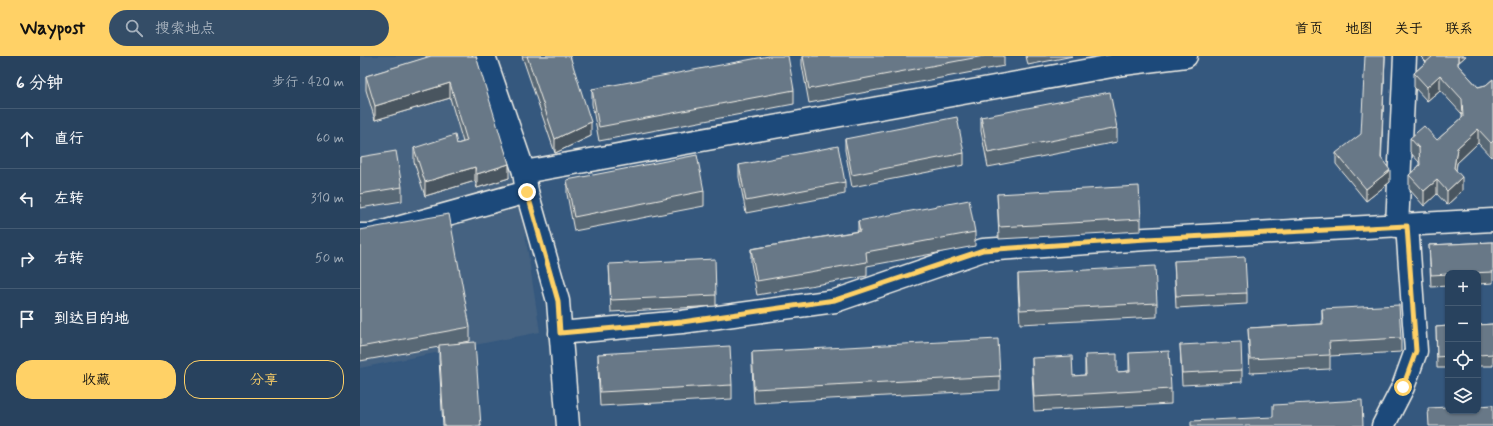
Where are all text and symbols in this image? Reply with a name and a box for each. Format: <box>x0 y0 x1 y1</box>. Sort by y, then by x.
search box <box>109 10 389 46</box>
text: Waypost <box>20 16 85 41</box>
icon: search <box>123 17 145 39</box>
text: 搜索地点 <box>155 19 215 39</box>
text: 首页 <box>1295 20 1323 38</box>
text: 地图 <box>1345 20 1373 38</box>
text: 关于 <box>1395 20 1423 38</box>
text: 联系 <box>1445 20 1473 38</box>
text: 6 分钟 <box>16 72 63 94</box>
text: 步行 · 420 m <box>272 74 344 91</box>
icon: ahead <box>16 128 38 150</box>
text: 直行 <box>54 129 84 149</box>
text: 60 m <box>316 130 344 147</box>
route end <box>518 183 536 201</box>
icon: left <box>16 188 38 210</box>
text: 左转 <box>54 189 84 209</box>
text: 310 m <box>311 190 344 207</box>
icon: right <box>16 248 38 270</box>
text: 右转 <box>54 249 84 269</box>
text: 50 m <box>315 250 344 267</box>
map controls <box>1445 270 1481 414</box>
button: + <box>1445 270 1481 306</box>
button: − <box>1445 306 1481 342</box>
icon: arrive <box>16 308 38 330</box>
text: 到达目的地 <box>54 309 129 329</box>
button: locate <box>1445 342 1481 378</box>
button: 收藏 <box>16 360 176 399</box>
button: 分享 <box>184 360 344 399</box>
route start <box>1394 378 1412 396</box>
button: layers <box>1445 378 1481 414</box>

